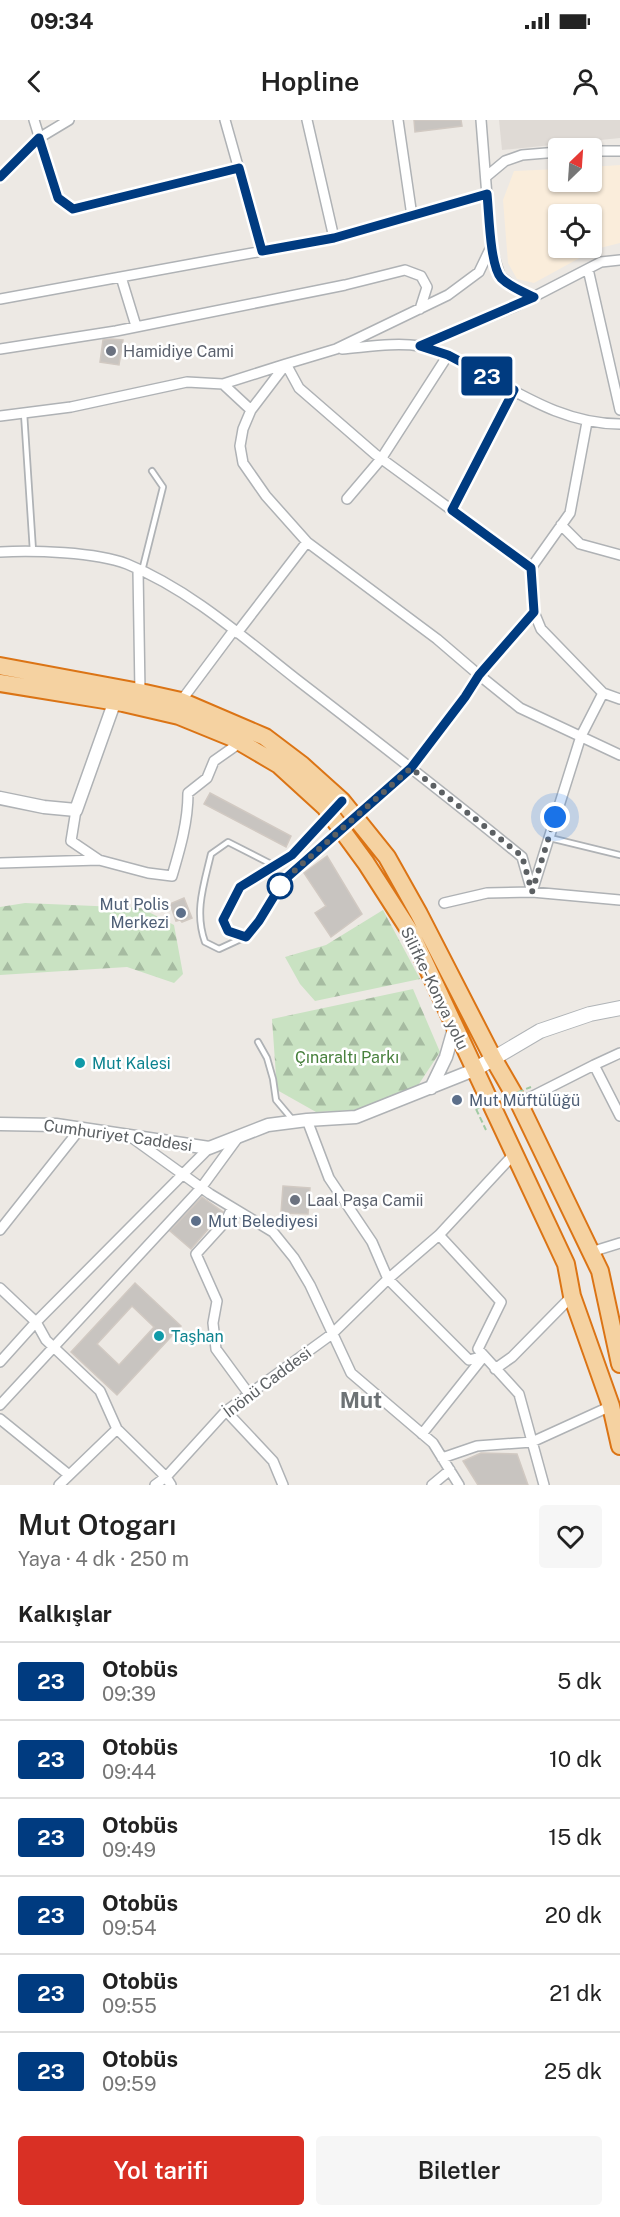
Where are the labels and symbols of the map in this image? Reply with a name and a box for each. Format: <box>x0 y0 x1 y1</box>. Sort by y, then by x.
north arrow <box>548 138 602 192</box>
place label: Hamidiye Cami <box>123 342 234 361</box>
marker: Hamidiye Cami <box>104 344 118 358</box>
line badge: 23 <box>460 356 514 396</box>
your location <box>540 802 570 832</box>
unlabelled marker <box>267 873 293 899</box>
place label: Mut Polis Merkezi <box>100 895 169 932</box>
marker: Mut Polis Merkezi <box>174 906 188 920</box>
street label: Silifke-Konya yolu <box>397 924 473 1053</box>
park label: Çınaraltı Parkı <box>295 1048 399 1067</box>
place label: Mut Kalesi <box>92 1054 171 1073</box>
marker: Mut Kalesi <box>73 1056 87 1070</box>
place label: Mut Müftülüğü <box>469 1091 580 1110</box>
marker: Mut Müftülüğü <box>450 1093 464 1107</box>
street label: Cumhuriyet Caddesi <box>42 1116 194 1155</box>
place label: Laal Paşa Camii <box>307 1191 423 1210</box>
marker: Laal Paşa Camii <box>288 1193 302 1207</box>
place label: Mut Belediyesi <box>208 1212 318 1231</box>
marker: Mut Belediyesi <box>189 1214 203 1228</box>
place label: Taşhan <box>171 1327 224 1346</box>
marker: Taşhan <box>152 1329 166 1343</box>
street label: İnönü Caddesi <box>219 1342 315 1422</box>
district label: Mut <box>340 1387 382 1413</box>

